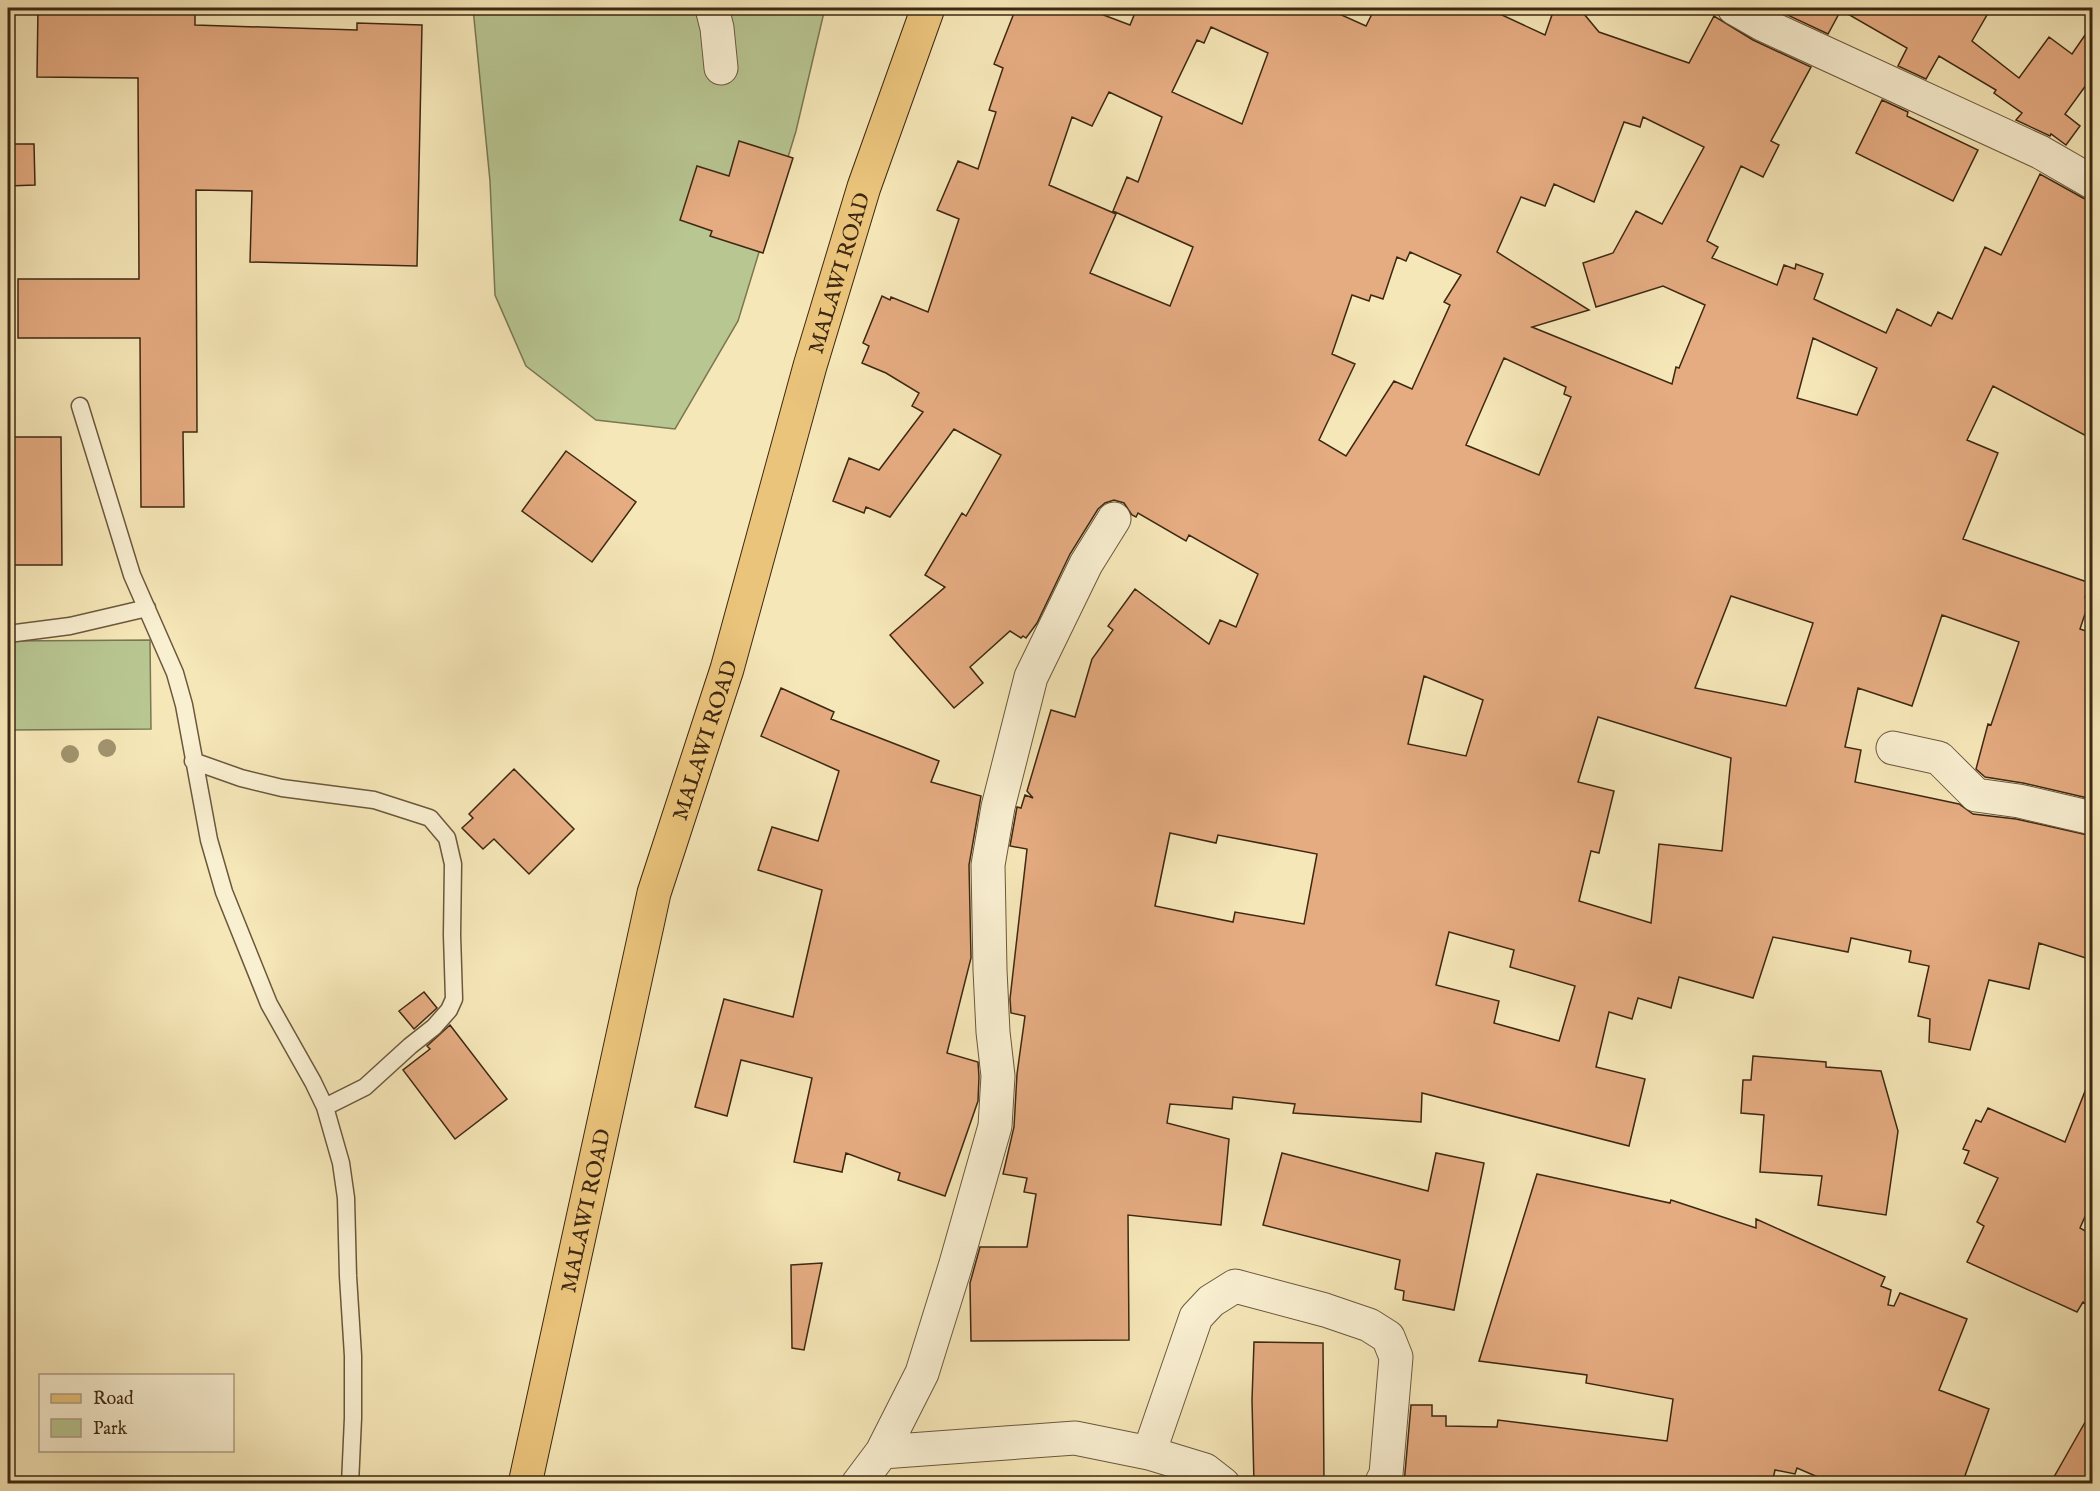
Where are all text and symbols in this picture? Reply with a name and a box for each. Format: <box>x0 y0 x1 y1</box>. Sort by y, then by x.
street label: MALAWI ROAD <box>803 189 878 357</box>
street label: MALAWI ROAD <box>667 657 745 824</box>
street label: MALAWI ROAD <box>555 1126 618 1295</box>
legend <box>39 1374 234 1452</box>
text: Road <box>93 1388 134 1411</box>
text: Park <box>93 1418 128 1441</box>

